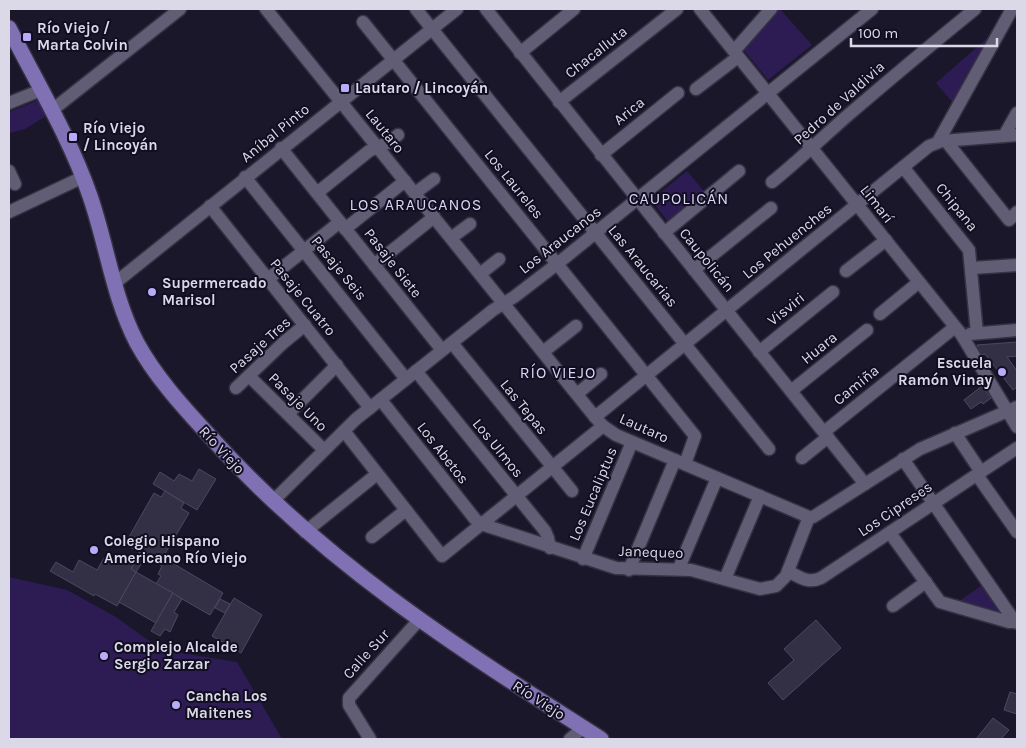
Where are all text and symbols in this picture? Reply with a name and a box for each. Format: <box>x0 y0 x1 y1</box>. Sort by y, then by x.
scale bar <box>851 15 997 47</box>
place label: Río Viejo / Marta Colvin <box>37 19 128 54</box>
street label: Chacalluta <box>561 22 631 82</box>
text: 100 m <box>858 24 898 42</box>
marker: Río Viejo / Marta Colvin <box>21 31 33 43</box>
street label: Pedro de Valdivia <box>790 57 888 149</box>
place label: Lautaro / Lincoyán <box>355 79 488 97</box>
marker: Lautaro / Lincoyán <box>339 82 351 94</box>
street label: Arica <box>610 93 648 129</box>
street label: Aníbal Pinto <box>237 100 313 166</box>
street label: Lautaro <box>362 105 408 157</box>
place label: Río Viejo / Lincoyán <box>83 119 158 154</box>
marker: Río Viejo / Lincoyán <box>67 131 79 143</box>
street label: Los Laureles <box>481 146 547 222</box>
street label: Chipana <box>932 179 982 235</box>
street label: Limarí <box>856 181 898 227</box>
district label: CAUPOLICÁN <box>629 189 729 208</box>
district label: LOS ARAUCANOS <box>350 195 482 214</box>
street label: Los Pehuenches <box>739 199 835 283</box>
street label: Los Araucanos <box>515 202 605 278</box>
street label: Las Araucarias <box>605 221 681 311</box>
street label: Caupolicán <box>676 224 738 296</box>
street label: Pasaje Siete <box>360 225 426 301</box>
street label: Pasaje Seis <box>308 232 370 304</box>
street label: Pasaje Cuatro <box>266 255 340 339</box>
place label: Supermercado Marisol <box>162 274 266 309</box>
marker: Supermercado Marisol <box>146 286 158 298</box>
street label: Visviri <box>764 289 808 329</box>
street label: Pasaje Tres <box>226 313 294 377</box>
street label: Huara <box>797 328 841 368</box>
place label: Escuela Ramón Vinay <box>898 354 992 389</box>
street label: Camiña <box>830 361 882 409</box>
district label: RÍO VIEJO <box>520 363 596 382</box>
marker: Escuela Ramón Vinay <box>996 366 1008 378</box>
street label: Pasaje Uno <box>265 369 331 435</box>
street label: Las Tepas <box>496 376 552 438</box>
street label: Lautaro <box>617 409 671 447</box>
street label: Los Ulmos <box>469 415 527 481</box>
street label: Los Abetos <box>413 418 473 488</box>
street label: Río Viejo <box>195 422 249 478</box>
street label: Los Eucaliptus <box>565 444 621 544</box>
street label: Los Cipreses <box>854 478 936 540</box>
place label: Colegio Hispano Americano Río Viejo <box>104 532 247 567</box>
street label: Janequeo <box>618 542 684 562</box>
marker: Colegio Hispano Americano Río Viejo <box>88 544 100 556</box>
street label: Calle Sur <box>339 625 393 683</box>
place label: Complejo Alcalde Sergio Zarzar <box>114 638 238 673</box>
marker: Complejo Alcalde Sergio Zarzar <box>98 650 110 662</box>
street label: Río Viejo <box>509 676 569 724</box>
place label: Cancha Los Maitenes <box>186 687 267 722</box>
marker: Cancha Los Maitenes <box>170 699 182 711</box>

